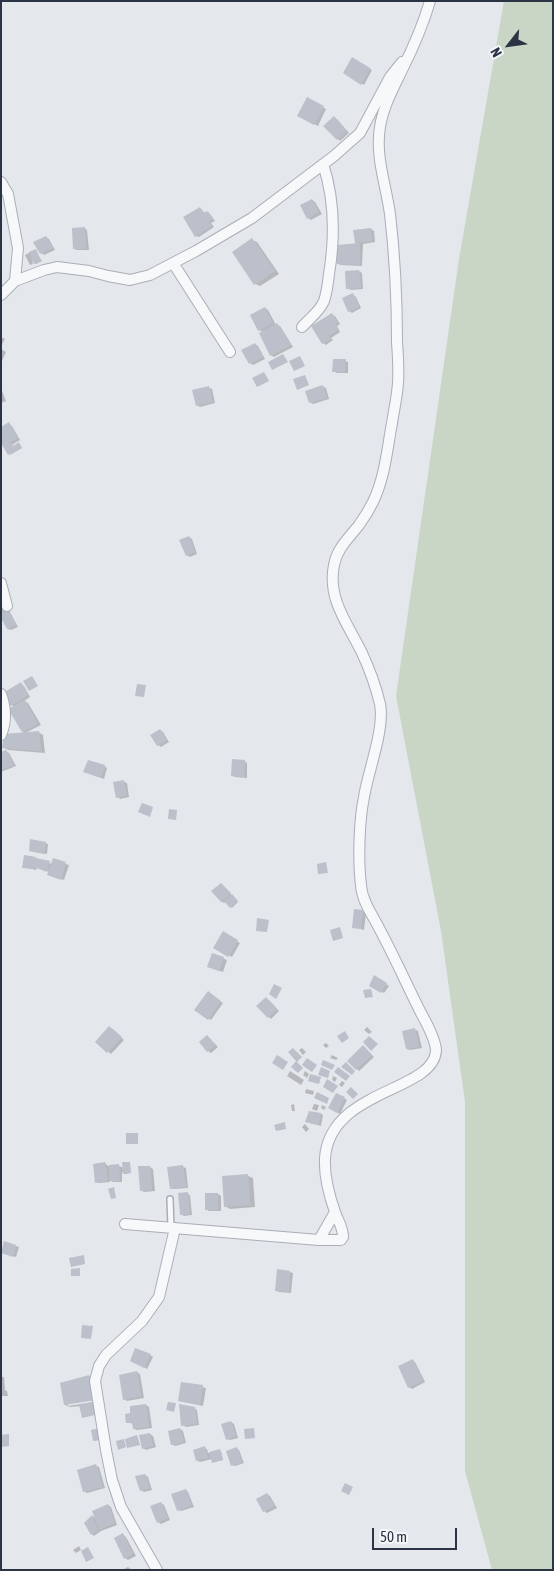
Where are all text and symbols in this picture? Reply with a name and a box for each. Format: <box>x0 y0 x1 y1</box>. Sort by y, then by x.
north arrow <box>484 20 534 70</box>
text: N <box>487 45 505 60</box>
scale bar <box>374 1518 459 1550</box>
text: 50 m <box>380 1528 407 1545</box>

